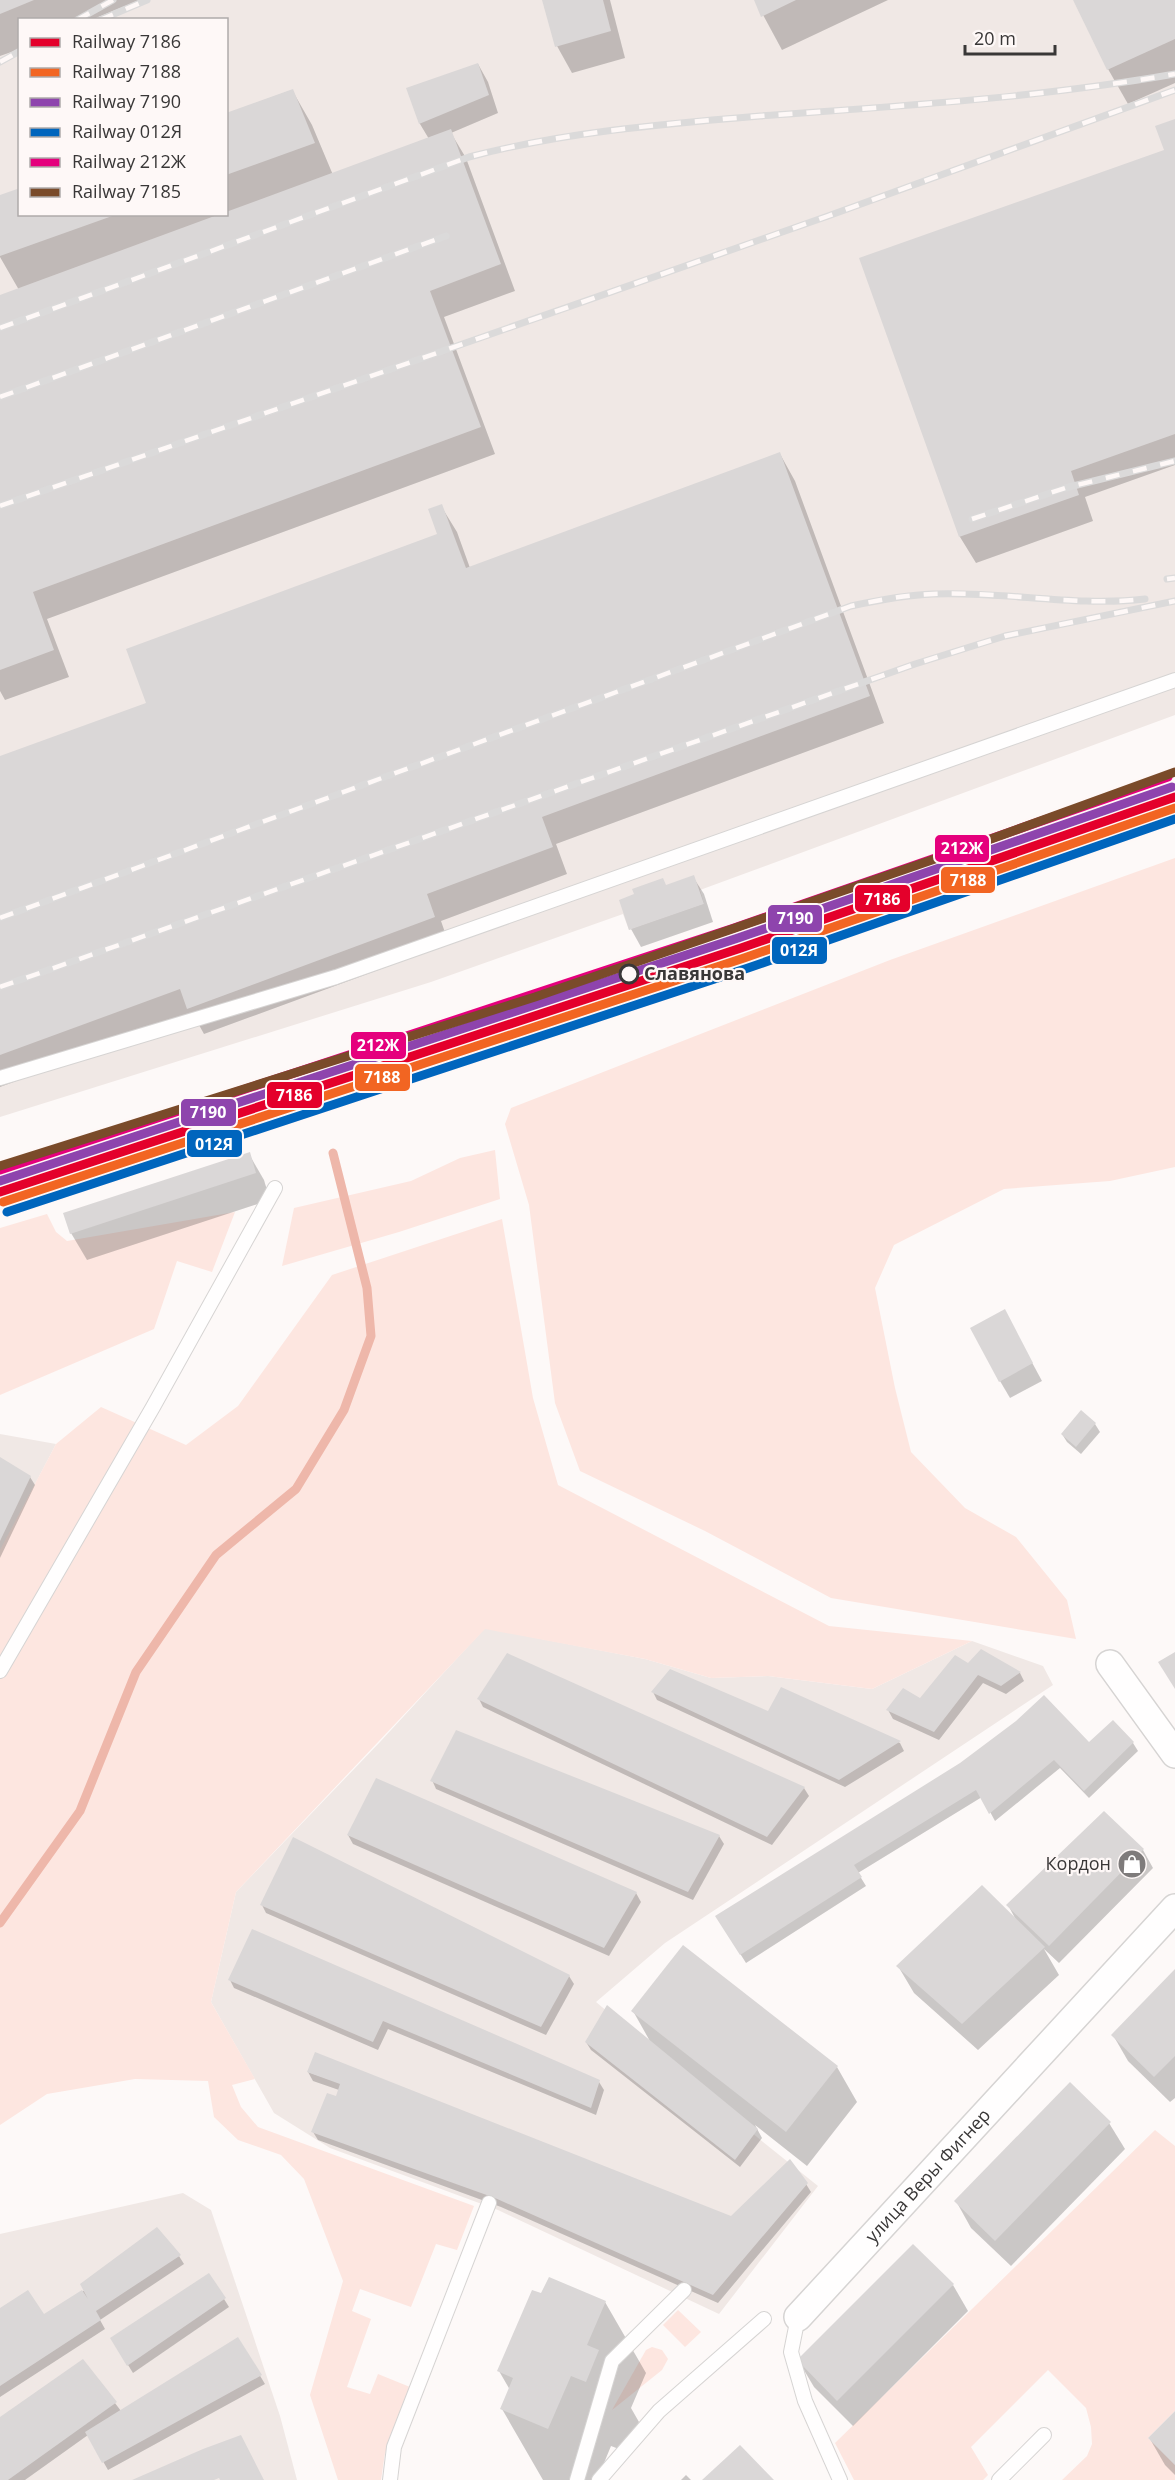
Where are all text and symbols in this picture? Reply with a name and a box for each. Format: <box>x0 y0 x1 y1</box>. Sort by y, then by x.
legend <box>18 18 228 216</box>
scale bar <box>965 18 1055 56</box>
text: 20 m <box>974 26 1016 50</box>
text: Railway 7186 <box>72 29 181 53</box>
text: Railway 7188 <box>72 59 181 83</box>
text: Railway 7190 <box>72 89 181 113</box>
text: Railway 012Я <box>72 119 182 143</box>
text: Railway 212Ж <box>72 149 187 173</box>
text: Railway 7185 <box>72 179 181 203</box>
line badge: 212Ж <box>934 834 990 863</box>
text: 212Ж <box>941 837 984 859</box>
line badge: 7188 <box>940 866 996 894</box>
text: 7188 <box>950 869 986 891</box>
line badge: 7186 <box>854 884 911 913</box>
text: 7186 <box>864 888 900 910</box>
line badge: 7190 <box>767 904 823 933</box>
text: 7190 <box>777 907 813 929</box>
line badge: 012Я <box>771 936 828 965</box>
text: 012Я <box>780 939 818 961</box>
place label: Славянова <box>644 961 745 985</box>
marker: Славянова <box>619 964 639 984</box>
line badge: 212Ж <box>350 1031 407 1060</box>
text: 212Ж <box>357 1034 400 1056</box>
line badge: 7188 <box>354 1063 411 1092</box>
text: 7188 <box>364 1066 400 1088</box>
line badge: 7186 <box>266 1081 323 1109</box>
text: 7186 <box>276 1084 312 1106</box>
line badge: 7190 <box>180 1098 237 1127</box>
text: 7190 <box>190 1101 226 1123</box>
line badge: 012Я <box>186 1129 243 1158</box>
text: 012Я <box>195 1133 233 1155</box>
shop icon: Кордон <box>1116 1848 1148 1880</box>
place label: Кордон <box>1046 1851 1111 1875</box>
street label: улица Веры Фигнер <box>860 2103 995 2247</box>

